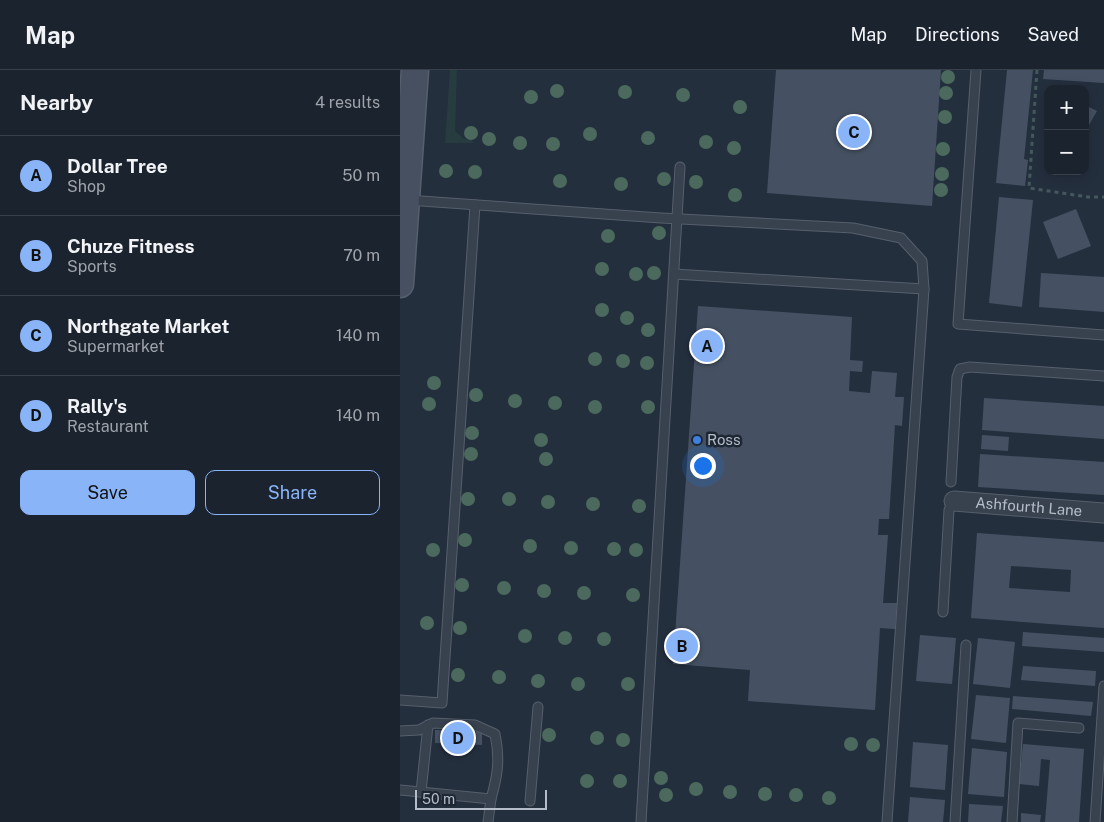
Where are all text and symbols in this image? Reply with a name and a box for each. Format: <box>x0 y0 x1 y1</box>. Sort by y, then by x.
text: Map <box>25 21 75 49</box>
text: Map <box>850 24 887 45</box>
text: Directions <box>915 24 1000 45</box>
text: Saved <box>1028 24 1079 45</box>
map controls <box>1044 85 1089 175</box>
button: + <box>1044 85 1089 130</box>
text: Nearby <box>20 90 93 115</box>
text: 4 results <box>315 93 380 112</box>
pin: C <box>838 113 870 151</box>
button: − <box>1044 130 1089 175</box>
text: Dollar Tree <box>67 155 168 177</box>
text: A <box>30 166 42 185</box>
text: 50 m <box>342 166 380 185</box>
text: Shop <box>67 177 106 196</box>
text: Chuze Fitness <box>67 235 194 257</box>
text: B <box>31 246 41 265</box>
text: 70 m <box>343 246 380 265</box>
text: Sports <box>67 257 117 276</box>
text: Northgate Market <box>67 315 229 337</box>
text: C <box>30 326 42 345</box>
text: 140 m <box>336 326 380 345</box>
pin: A <box>691 327 723 365</box>
text: Supermarket <box>67 337 164 356</box>
text: Rally's <box>67 395 127 417</box>
text: D <box>30 406 42 425</box>
text: 140 m <box>336 406 380 425</box>
text: Restaurant <box>67 417 149 436</box>
place label: Ross <box>707 431 740 448</box>
marker: Ross <box>691 434 703 446</box>
your location <box>690 453 716 479</box>
button: Save <box>20 470 195 515</box>
button: Share <box>205 470 380 515</box>
street label: Ashfourth Lane <box>975 494 1083 519</box>
pin: B <box>666 627 698 665</box>
pin: D <box>442 719 474 757</box>
scale bar <box>415 787 548 810</box>
text: 50 m <box>422 791 455 807</box>

